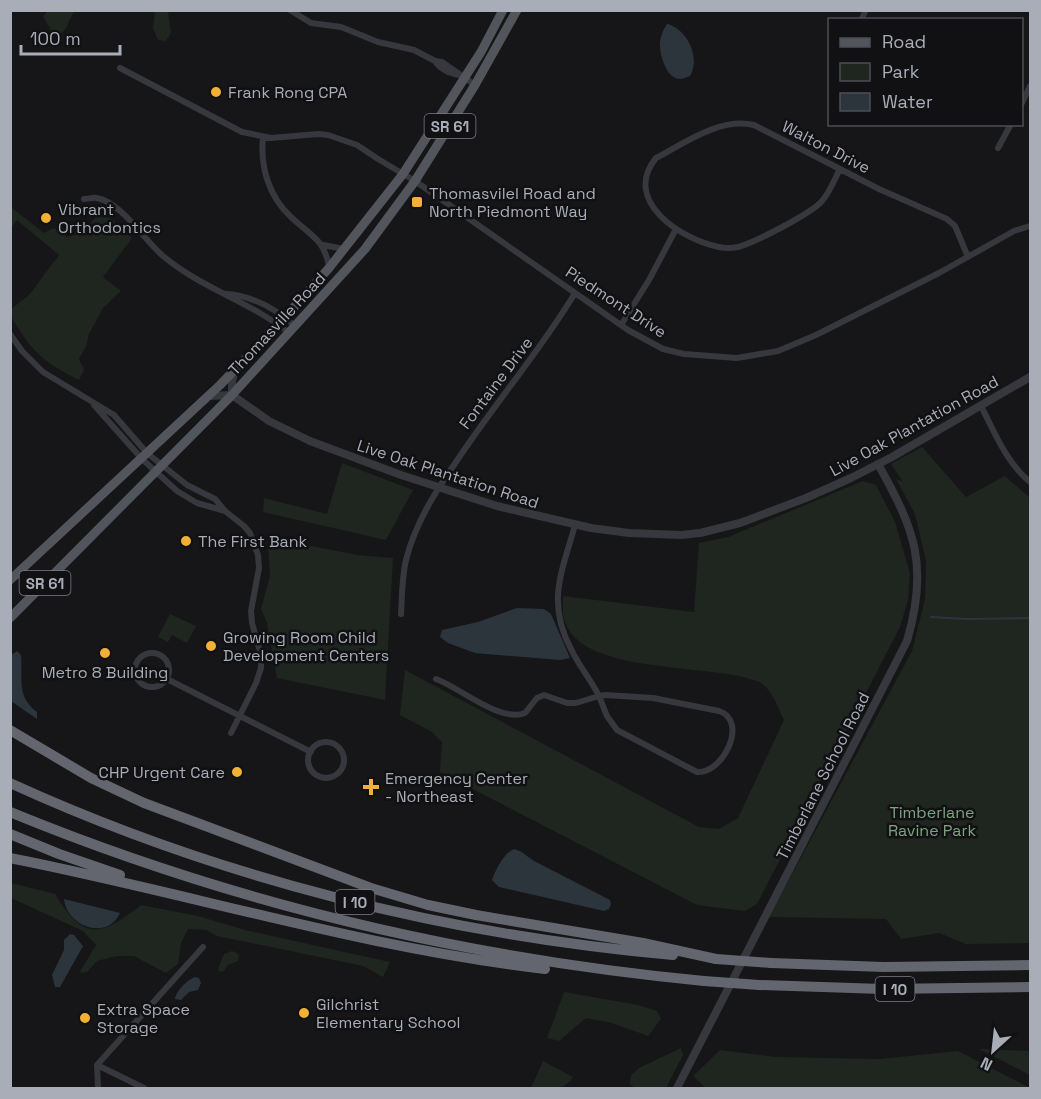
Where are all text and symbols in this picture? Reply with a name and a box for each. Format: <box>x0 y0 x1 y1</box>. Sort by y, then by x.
scale bar <box>21 18 120 56</box>
legend <box>828 18 1023 126</box>
text: 100 m <box>30 27 81 50</box>
text: Road <box>882 30 926 53</box>
text: Park <box>882 60 920 83</box>
place label: Frank Rong CPA <box>228 82 347 103</box>
marker: Frank Rong CPA <box>209 85 223 99</box>
text: Water <box>882 90 933 113</box>
road number: SR 61 <box>424 114 476 138</box>
street label: Walton Drive <box>778 116 874 178</box>
place label: Thomasvilel Road and North Piedmont Way <box>429 183 596 222</box>
marker: Thomasvilel Road and North Piedmont Way <box>410 195 424 209</box>
place label: Vibrant Orthodontics <box>58 199 161 238</box>
marker: Vibrant Orthodontics <box>39 211 53 225</box>
street label: Piedmont Drive <box>561 262 671 342</box>
street label: Thomasville Road <box>224 268 330 380</box>
street label: Fontaine Drive <box>454 333 538 433</box>
street label: Live Oak Plantation Road <box>826 371 1002 481</box>
street label: Live Oak Plantation Road <box>354 435 542 513</box>
place label: The First Bank <box>198 531 308 552</box>
marker: The First Bank <box>179 534 193 548</box>
road number: SR 61 <box>20 571 70 595</box>
place label: Growing Room Child Development Centers <box>223 627 389 666</box>
marker: Growing Room Child Development Centers <box>204 639 218 653</box>
marker: Metro 8 Building <box>98 646 112 660</box>
place label: Metro 8 Building <box>42 662 168 683</box>
street label: Timberlane School Road <box>772 689 874 863</box>
place label: CHP Urgent Care <box>99 762 225 783</box>
marker: CHP Urgent Care <box>230 765 244 779</box>
place label: Emergency Center - Northeast <box>385 768 528 807</box>
marker: Emergency Center - Northeast <box>362 778 380 796</box>
park label: Timberlane Ravine Park <box>888 802 976 841</box>
road number: I 10 <box>336 890 374 914</box>
road number: I 10 <box>876 977 914 1001</box>
place label: Gilchrist Elementary School <box>316 994 461 1033</box>
place label: Extra Space Storage <box>97 999 190 1038</box>
marker: Gilchrist Elementary School <box>297 1006 311 1020</box>
marker: Extra Space Storage <box>78 1011 92 1025</box>
north arrow <box>963 1021 1023 1081</box>
text: N <box>977 1052 996 1076</box>

